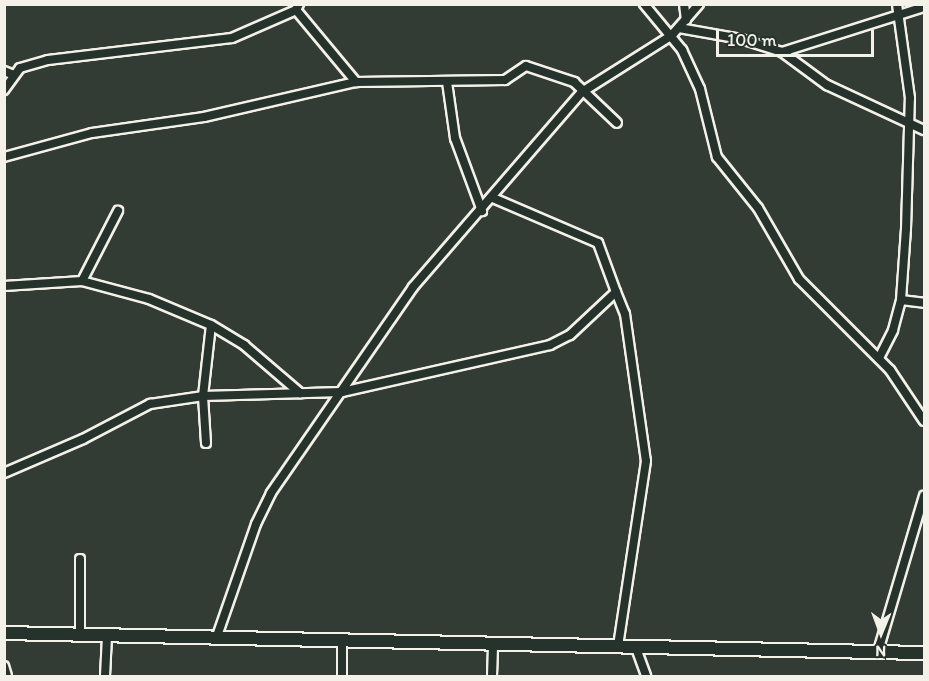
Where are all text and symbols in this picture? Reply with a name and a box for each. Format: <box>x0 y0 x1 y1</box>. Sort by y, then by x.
scale bar <box>719 18 876 56</box>
text: 100 m <box>727 29 777 51</box>
north arrow <box>851 603 911 663</box>
text: N <box>875 642 886 661</box>

